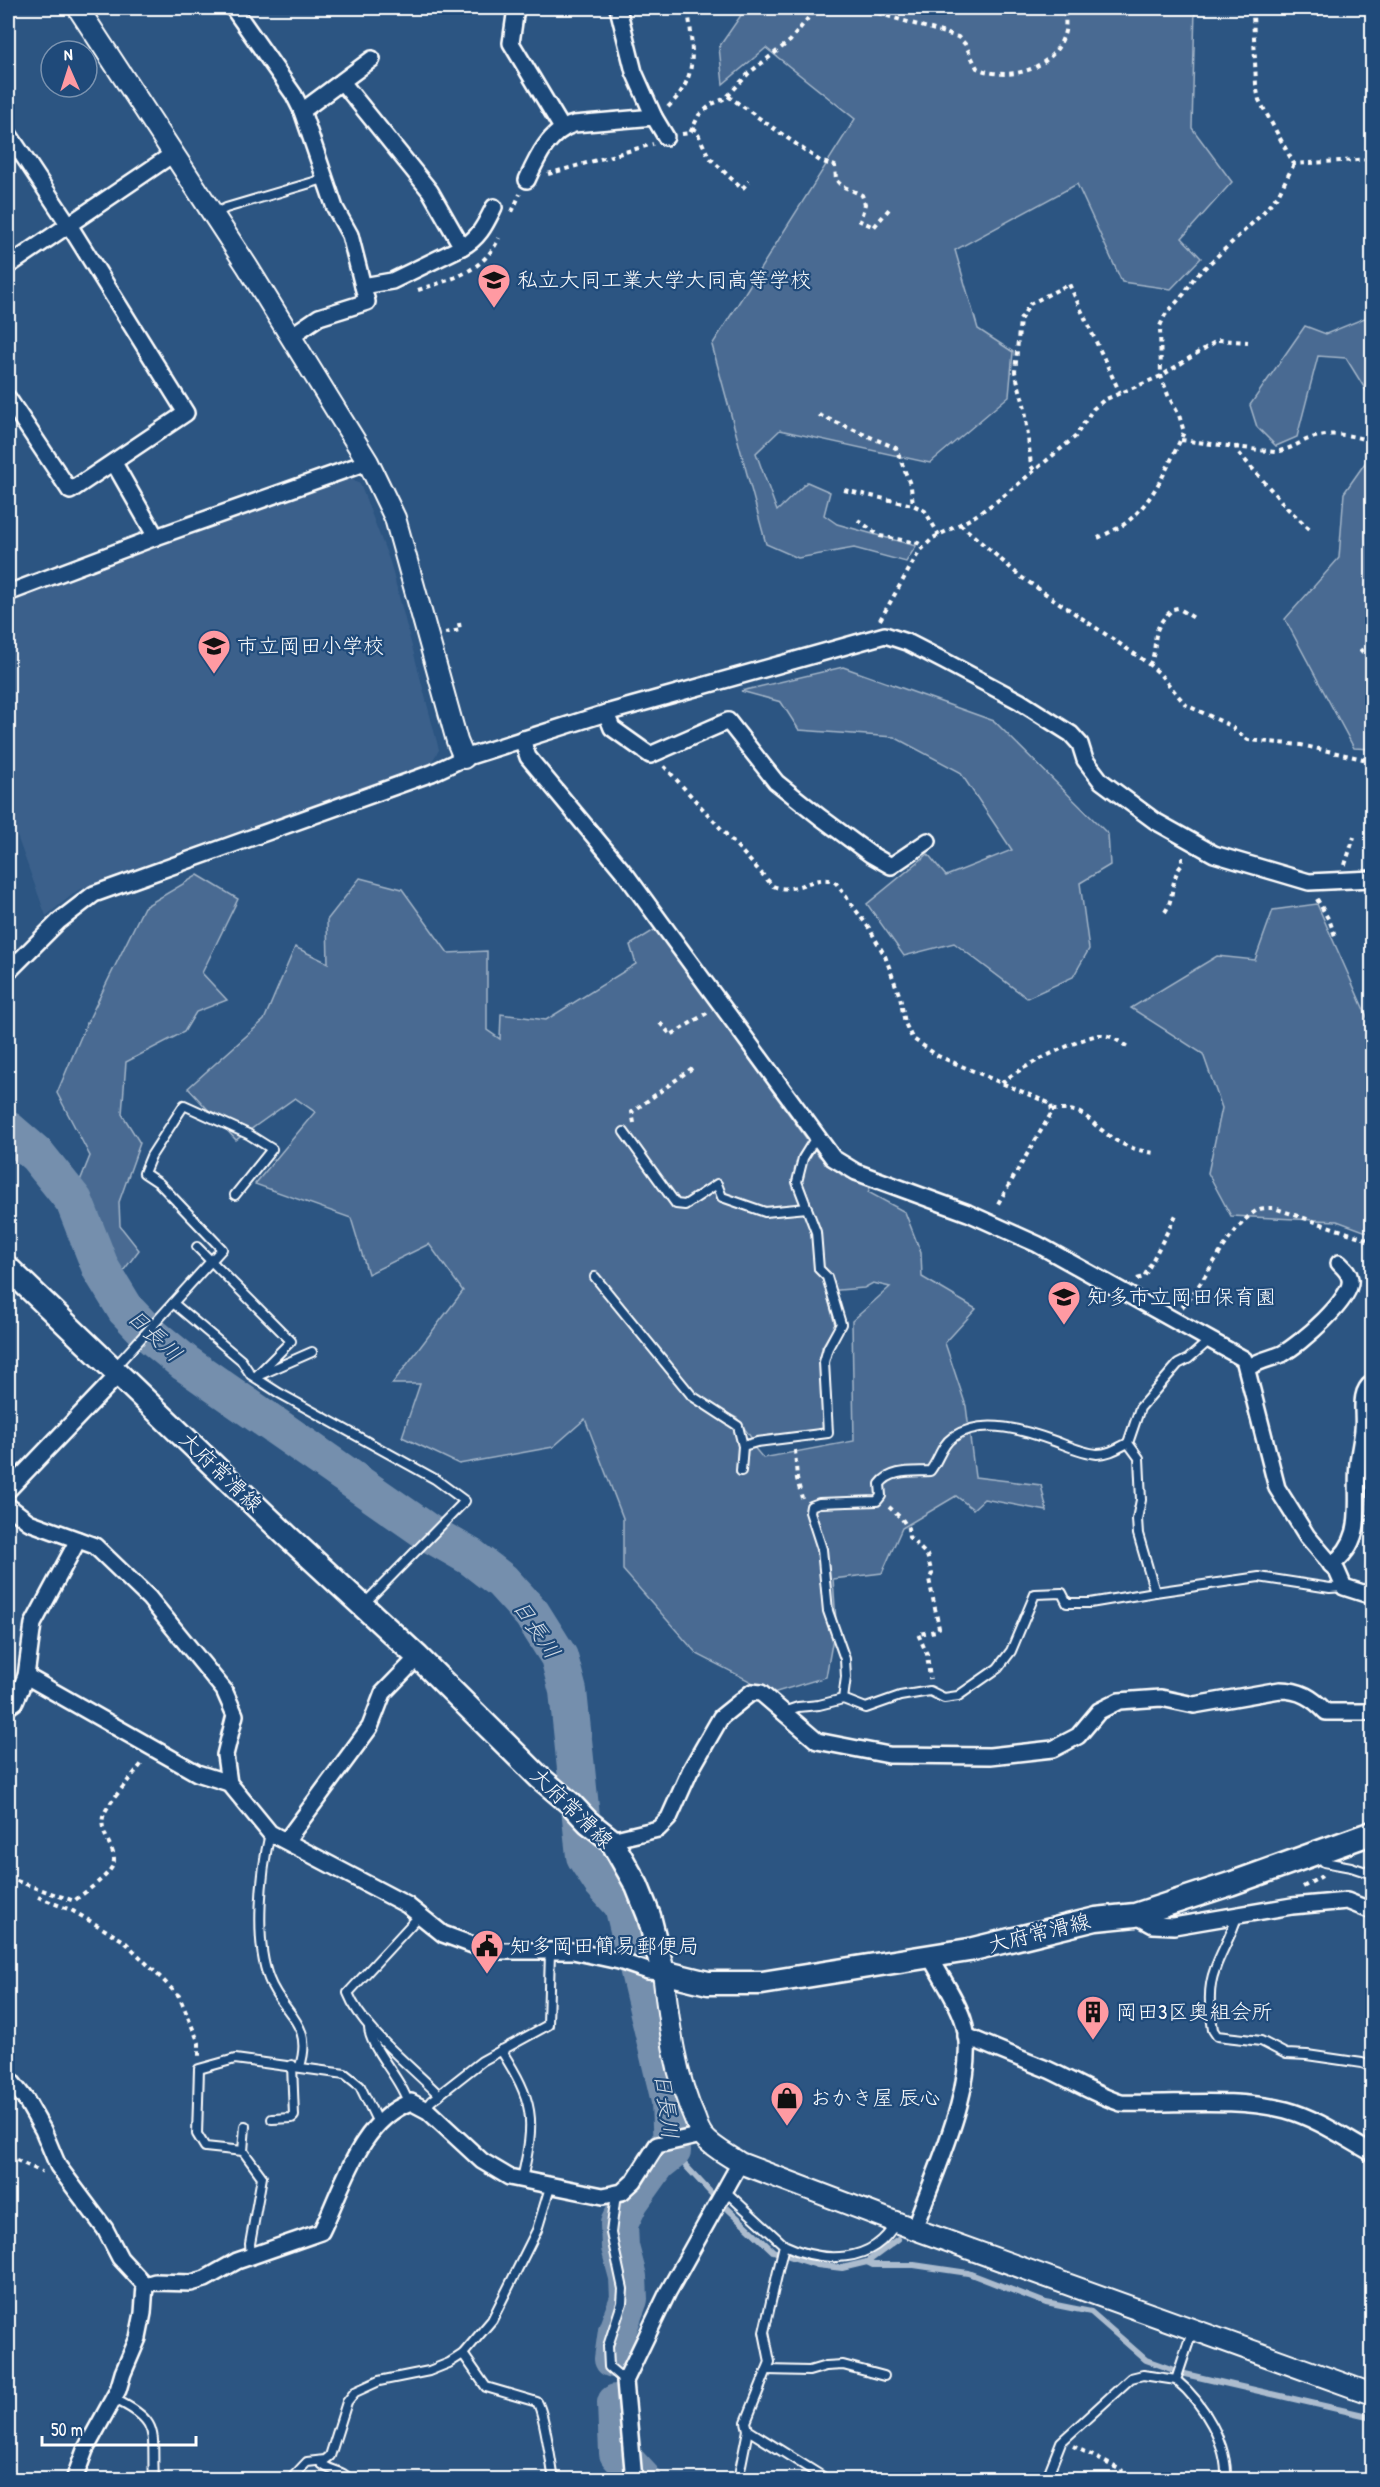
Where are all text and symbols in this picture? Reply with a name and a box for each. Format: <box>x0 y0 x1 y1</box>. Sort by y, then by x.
north arrow <box>39 39 99 99</box>
text: N <box>63 43 74 65</box>
school or university icon: 私立大同工業大学大同高等学校 <box>476 262 512 309</box>
place label: 私立大同工業大学大同高等学校 <box>517 265 811 294</box>
school or university icon: 市立岡田小学校 <box>196 628 232 675</box>
place label: 市立岡田小学校 <box>237 631 384 660</box>
school or university icon: 知多市立岡田保育園 <box>1046 1279 1082 1326</box>
place label: 知多市立岡田保育園 <box>1087 1282 1276 1311</box>
water label: 日長川 <box>121 1302 189 1368</box>
street label: 大府常滑線 <box>174 1425 269 1519</box>
water label: 日長川 <box>506 1593 568 1665</box>
street label: 大府常滑線 <box>525 1761 620 1855</box>
street label: 大府常滑線 <box>984 1906 1093 1959</box>
public building icon: 知多岡田簡易郵便局 <box>469 1928 505 1975</box>
place label: 知多岡田簡易郵便局 <box>510 1931 699 1960</box>
building icon: 岡田3区奥組会所 <box>1075 1994 1111 2041</box>
place label: 岡田3区奥組会所 <box>1116 1997 1272 2026</box>
water label: 日長川 <box>648 2071 686 2141</box>
shop icon: おかき屋 辰心 <box>769 2080 805 2127</box>
place label: おかき屋 辰心 <box>810 2083 941 2112</box>
scale bar <box>42 2409 196 2447</box>
text: 50 m <box>51 2417 83 2442</box>

